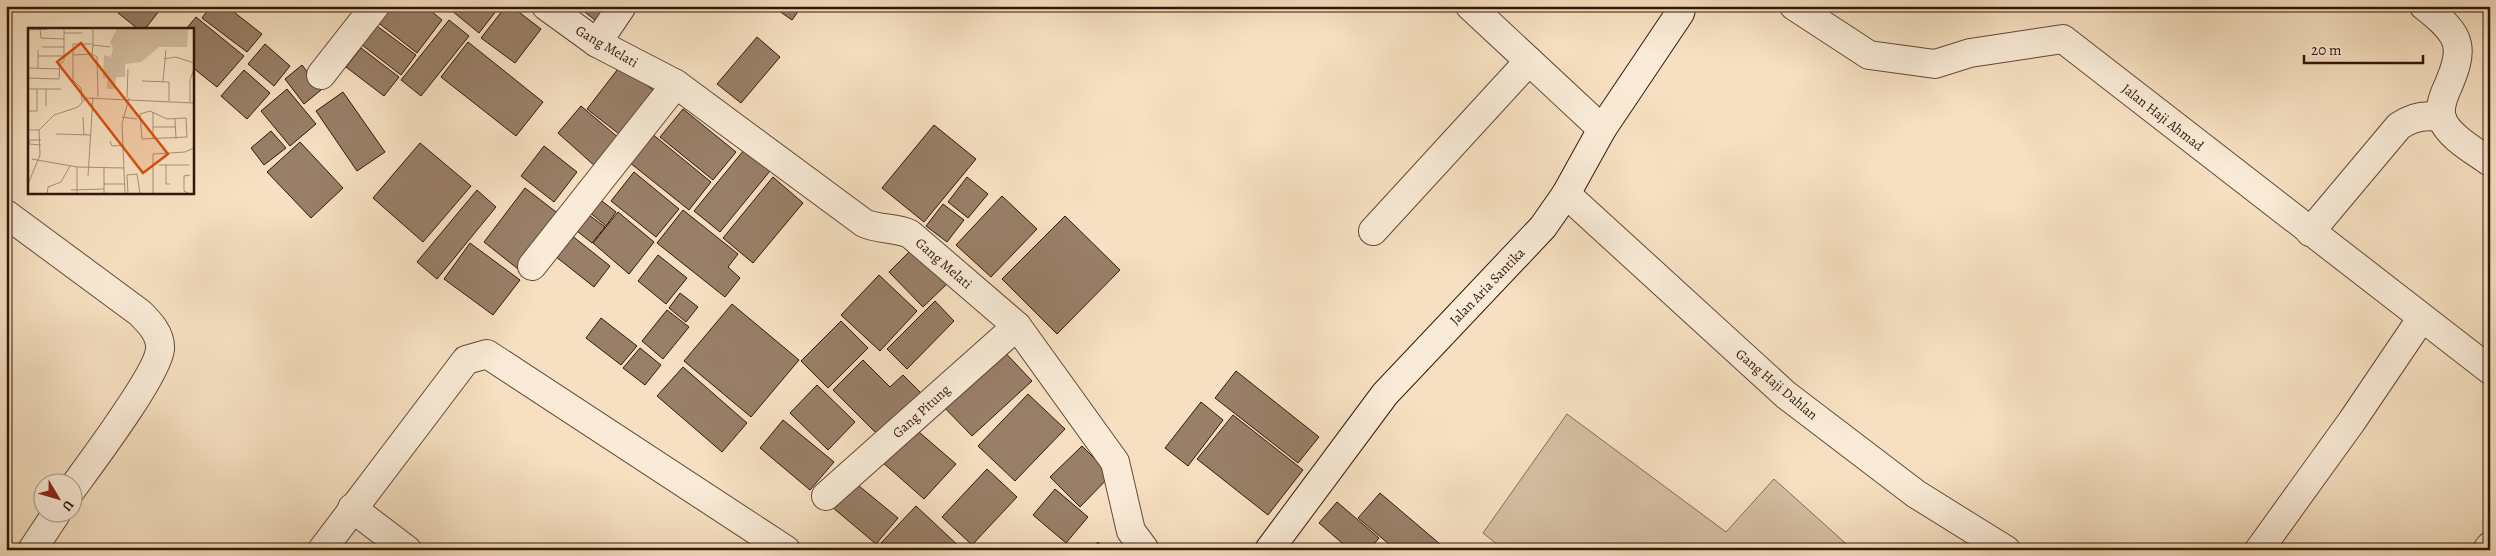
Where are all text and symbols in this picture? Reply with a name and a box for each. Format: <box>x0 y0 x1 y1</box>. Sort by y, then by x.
street label: Gang Melati <box>572 21 642 72</box>
inset map <box>28 28 194 194</box>
scale bar <box>2304 32 2422 64</box>
text: 20 m <box>2311 40 2342 60</box>
street label: Jalan Haji Ahmad <box>2118 79 2208 156</box>
street label: Gang Melati <box>911 233 976 293</box>
street label: Jalan Aria Santika <box>1446 243 1529 329</box>
street label: Gang Haji Dahlan <box>1732 344 1822 425</box>
street label: Gang Pitung <box>888 380 954 442</box>
north arrow <box>32 474 82 524</box>
text: U <box>58 496 78 515</box>

